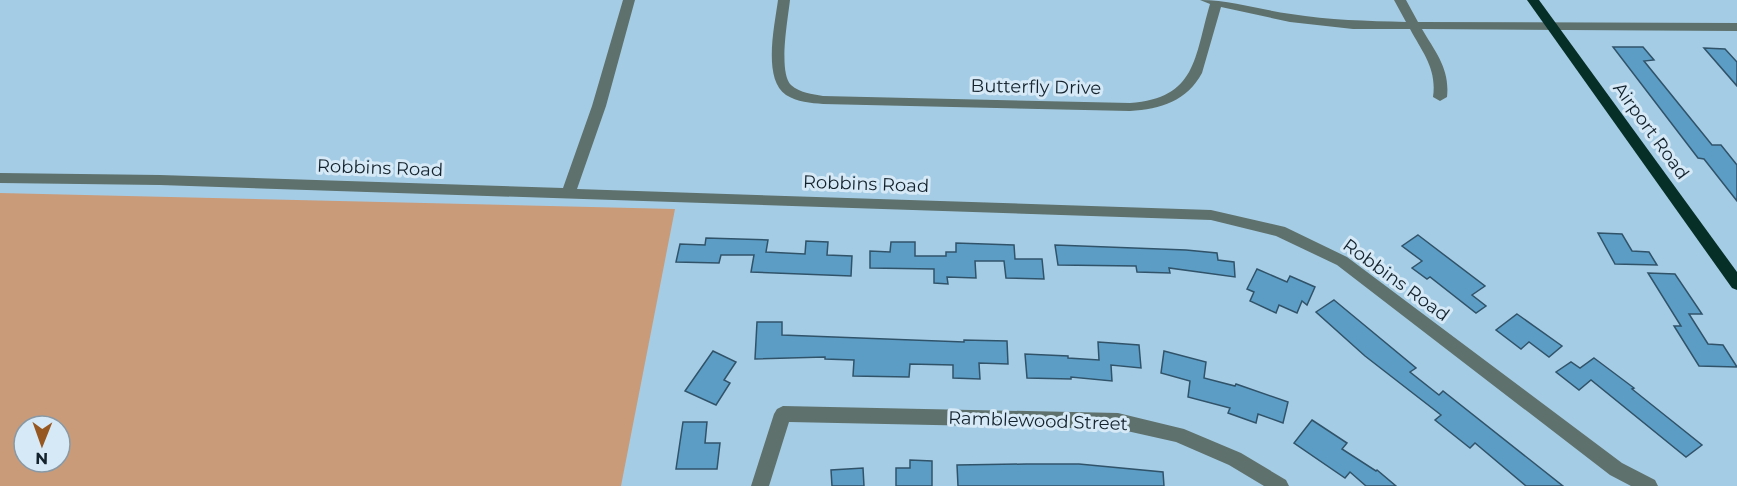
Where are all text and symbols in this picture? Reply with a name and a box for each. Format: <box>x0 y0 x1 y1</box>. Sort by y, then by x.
street label: Butterfly Drive <box>971 75 1102 99</box>
street label: Airport Road <box>1608 78 1694 184</box>
street label: Robbins Road <box>317 155 443 181</box>
street label: Robbins Road <box>803 171 929 197</box>
street label: Robbins Road <box>1338 234 1454 326</box>
street label: Ramblewood Street <box>948 407 1128 435</box>
north arrow <box>12 414 72 474</box>
text: N <box>35 449 48 468</box>

